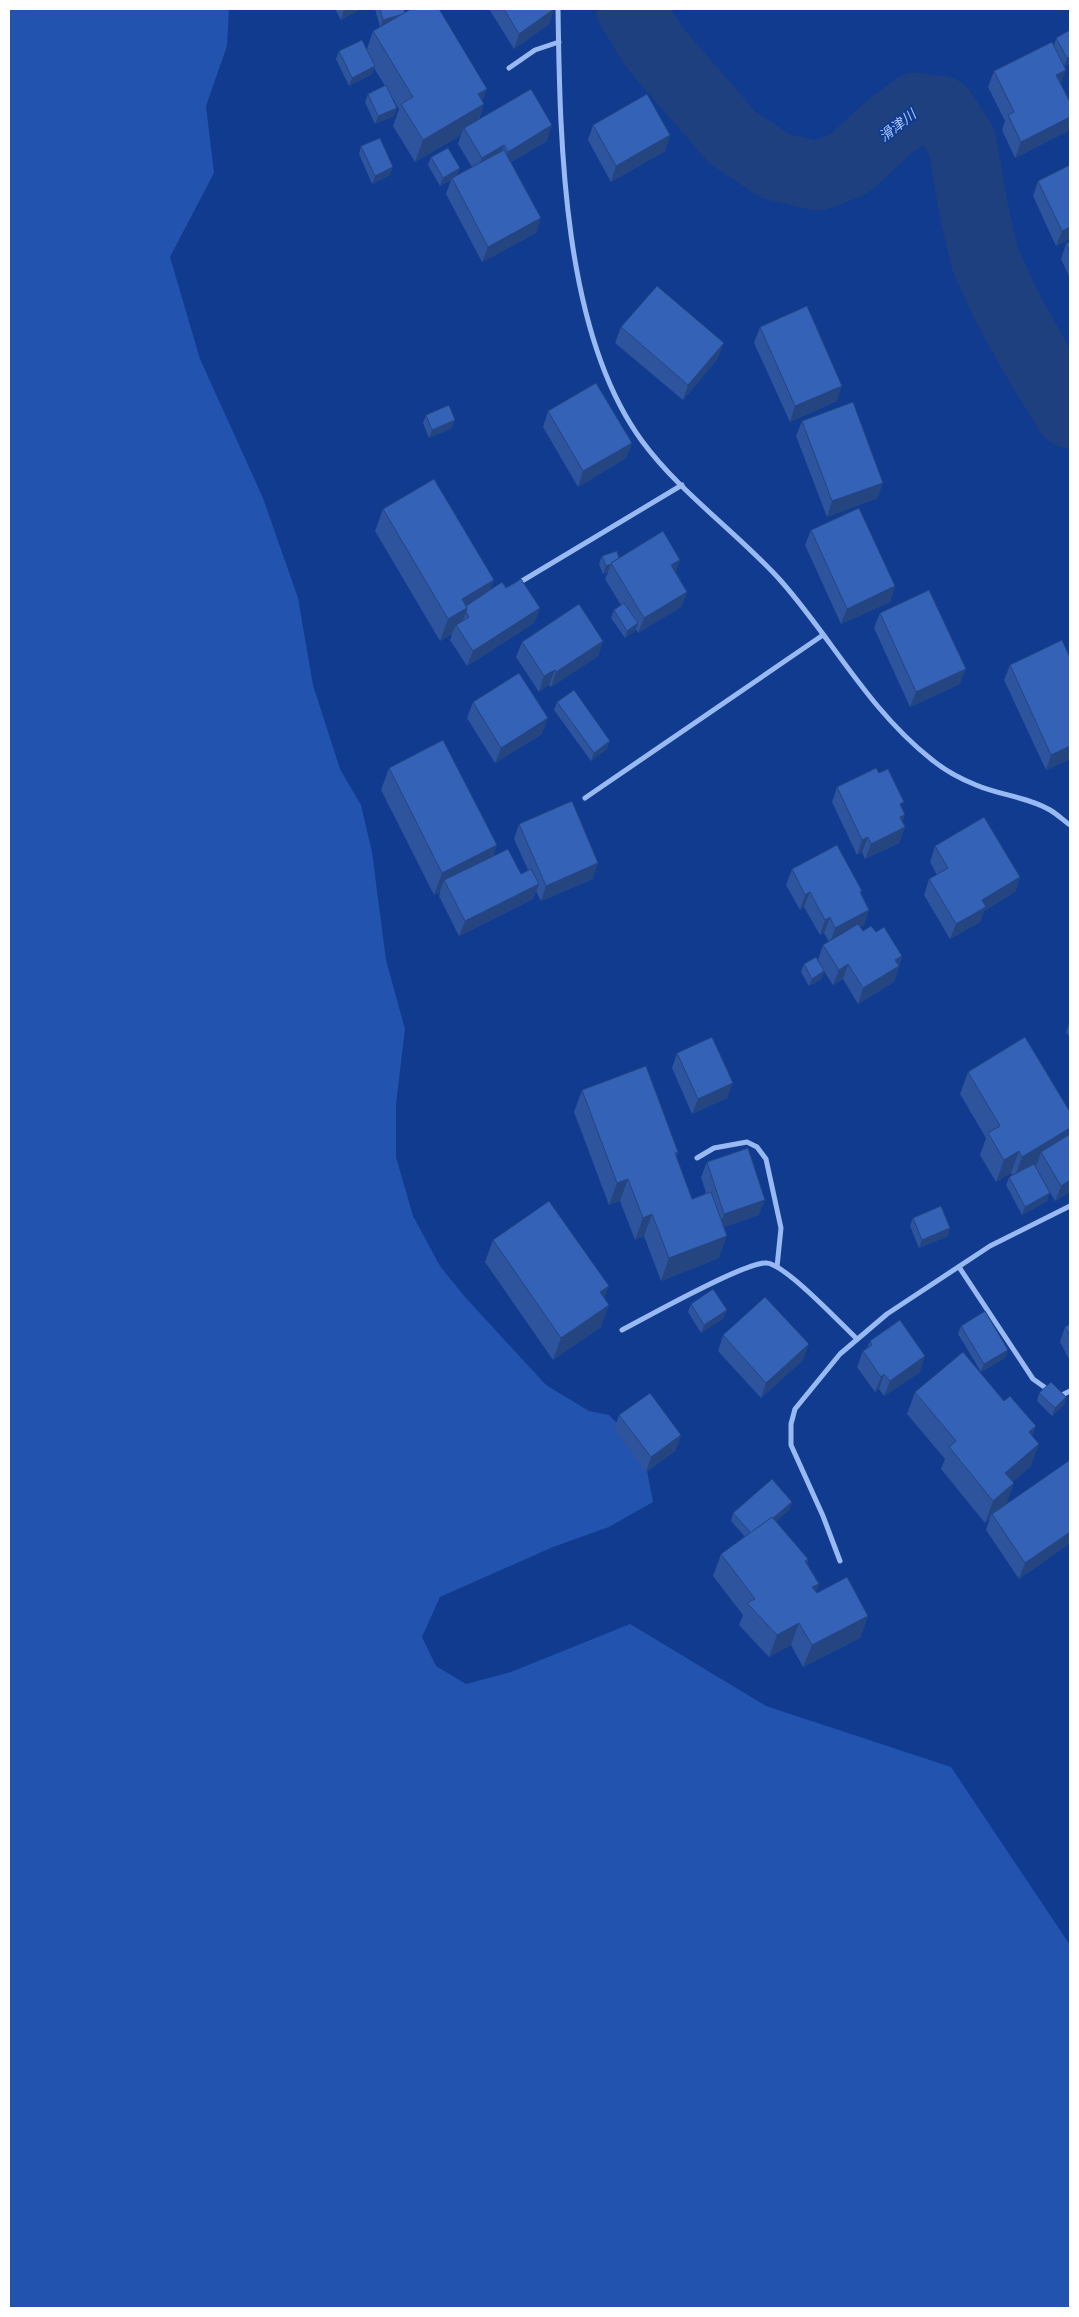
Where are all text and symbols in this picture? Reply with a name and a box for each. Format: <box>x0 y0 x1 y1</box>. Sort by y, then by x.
water label: 滑津川 <box>875 104 920 145</box>

